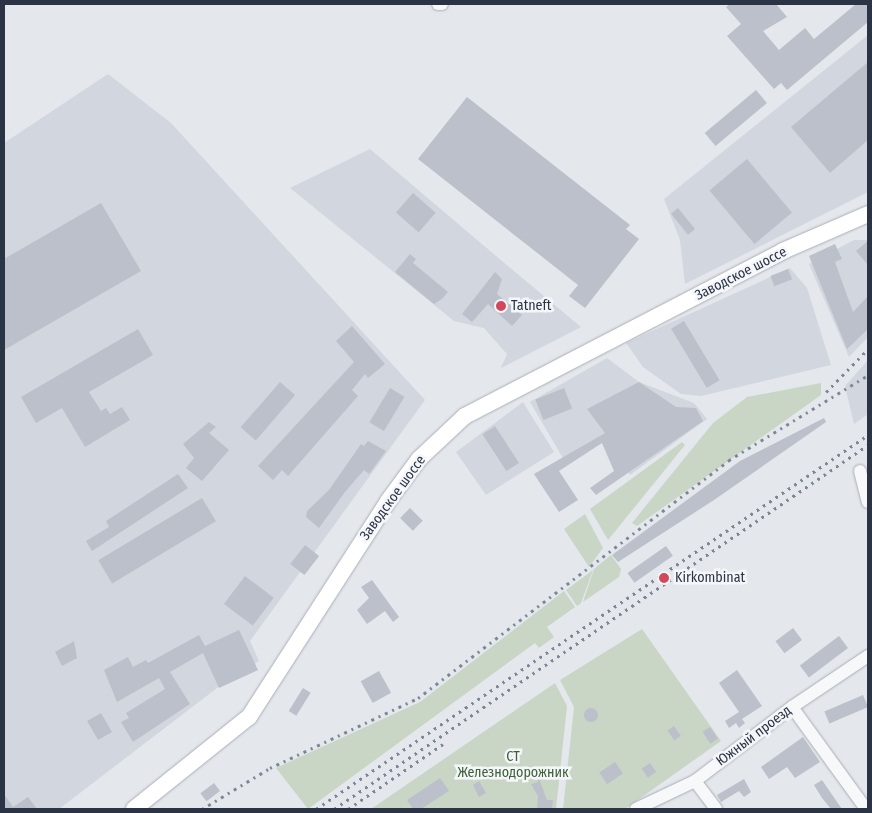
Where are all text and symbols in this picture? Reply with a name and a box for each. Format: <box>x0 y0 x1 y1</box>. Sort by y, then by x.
street label: Заводское шоссе <box>692 244 790 304</box>
place label: Tatneft <box>511 298 551 314</box>
marker: Tatneft <box>495 300 507 312</box>
street label: Заводское шоссе <box>357 452 429 544</box>
place label: Kirkombinat <box>675 570 745 586</box>
marker: Kirkombinat <box>657 571 671 585</box>
street label: Южный проезд <box>713 702 795 770</box>
park label: СТ Железнодорожник <box>457 749 569 782</box>

